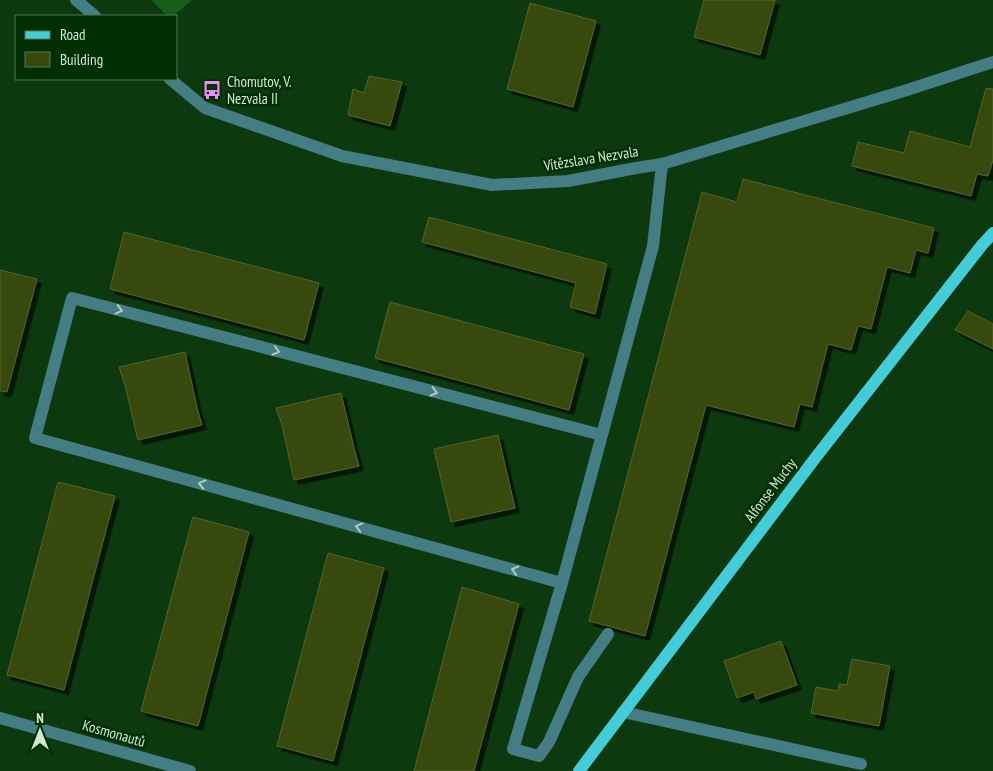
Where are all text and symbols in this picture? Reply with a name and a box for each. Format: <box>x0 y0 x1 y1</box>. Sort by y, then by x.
legend <box>15 15 178 80</box>
text: Road <box>60 25 86 44</box>
text: Building <box>60 50 103 69</box>
place label: Chomutov, V. Nezvala II <box>227 72 292 108</box>
bus stop icon: Chomutov, V. Nezvala II <box>201 79 223 101</box>
street label: Vítězslava Nezvala <box>541 141 640 175</box>
one-way arrow <box>115 304 124 315</box>
one-way arrow <box>272 345 281 356</box>
one-way arrow <box>429 386 437 396</box>
street label: Alfonse Muchy <box>740 454 801 526</box>
one-way arrow <box>197 479 206 490</box>
one-way arrow <box>354 522 363 533</box>
one-way arrow <box>511 565 520 576</box>
north arrow <box>15 706 65 756</box>
text: N <box>36 709 44 727</box>
street label: Kosmonautů <box>80 715 148 751</box>

